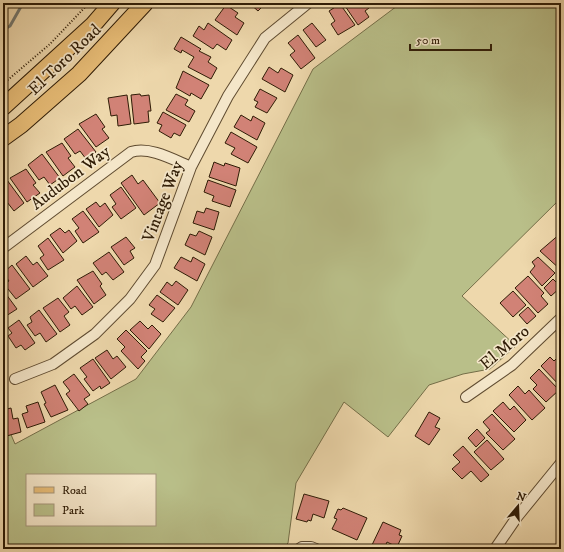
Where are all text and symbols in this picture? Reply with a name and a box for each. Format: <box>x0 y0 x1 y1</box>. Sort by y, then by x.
street label: El Toro Road <box>23 19 106 100</box>
scale bar <box>410 26 491 52</box>
text: 50 m <box>416 33 440 48</box>
street label: Audubon Way <box>26 140 116 215</box>
street label: Vintage Way <box>137 157 189 246</box>
street label: El Moro <box>475 320 534 375</box>
legend <box>26 474 156 526</box>
text: Road <box>62 483 87 498</box>
north arrow <box>498 486 538 526</box>
text: N <box>514 489 527 506</box>
text: Park <box>62 503 84 518</box>

